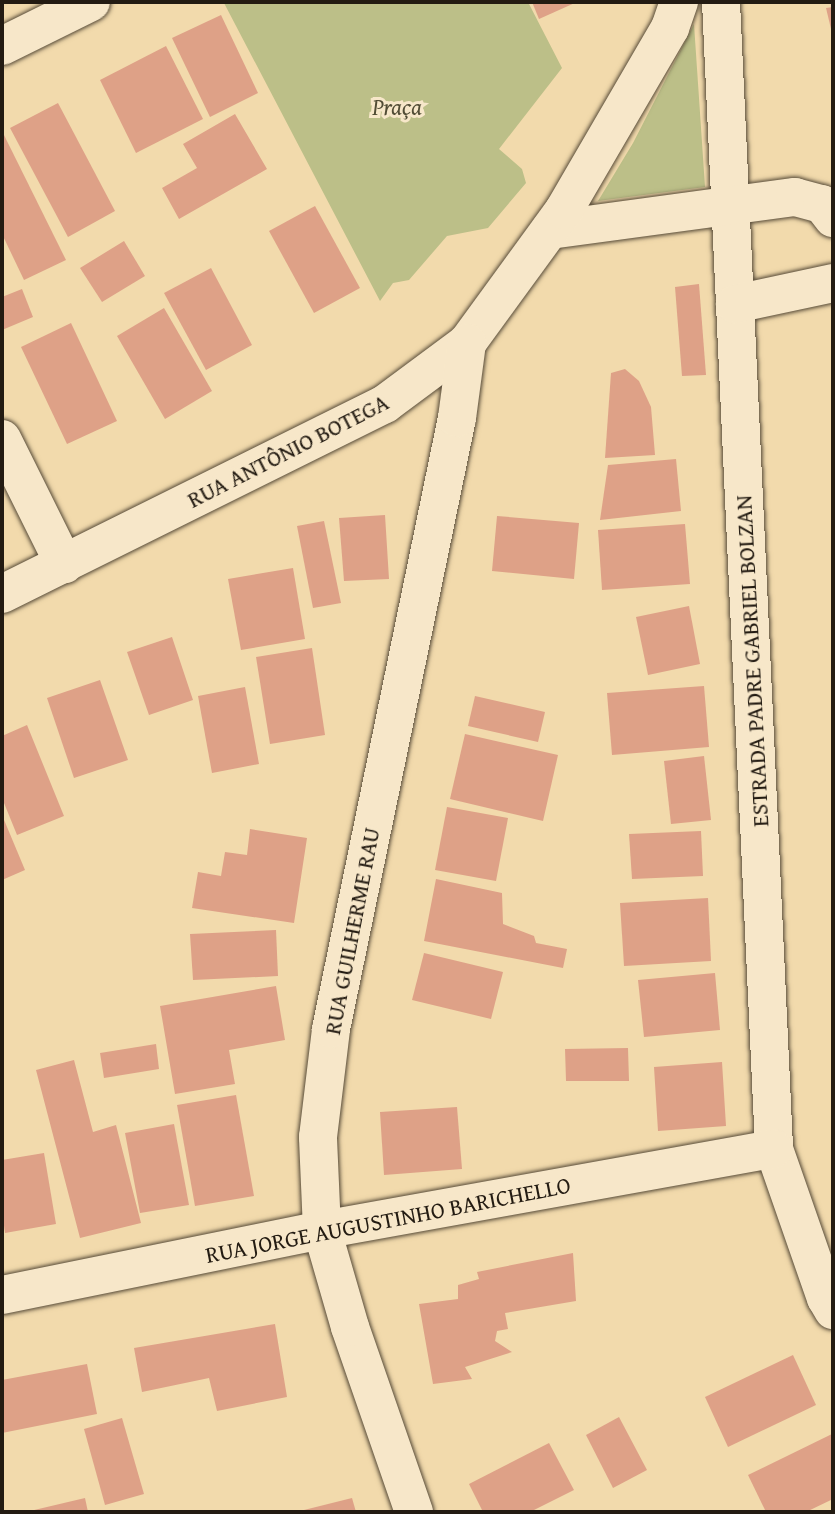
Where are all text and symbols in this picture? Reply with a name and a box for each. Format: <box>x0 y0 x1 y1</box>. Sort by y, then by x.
park label: Praça <box>372 93 422 121</box>
street label: RUA ANTÔNIO BOTEGA <box>183 388 393 514</box>
street label: ESTRADA PADRE GABRIEL BOLZAN <box>730 494 774 828</box>
street label: RUA GUILHERME RAU <box>318 825 386 1037</box>
street label: RUA JORGE AUGUSTINHO BARICHELLO <box>203 1171 573 1269</box>

